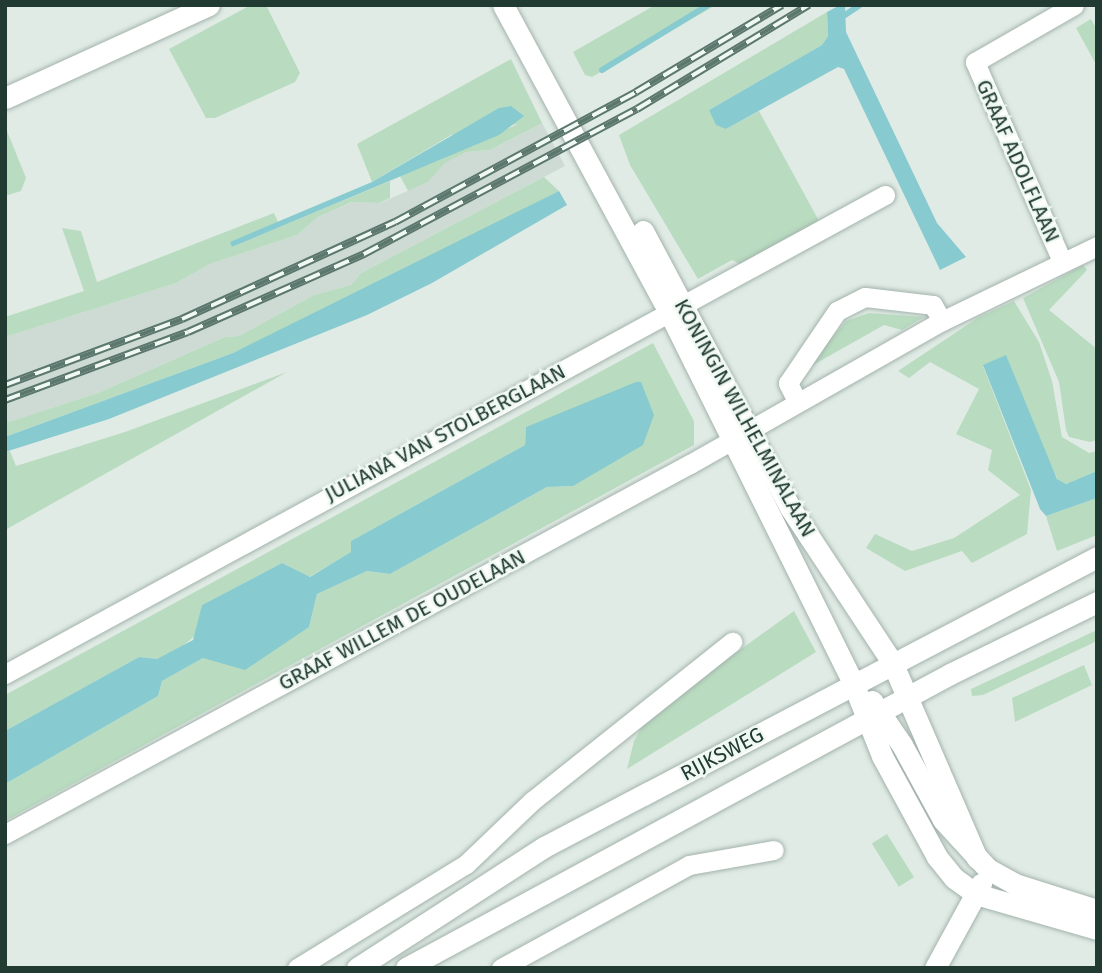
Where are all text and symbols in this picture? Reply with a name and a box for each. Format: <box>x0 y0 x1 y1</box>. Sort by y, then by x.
street label: GRAAF ADOLFLAAN <box>971 76 1065 246</box>
street label: KONINGIN WILHELMINALAAN <box>669 295 821 541</box>
street label: JULIANA VAN STOLBERGLAAN <box>320 359 570 507</box>
street label: GRAAF WILLEM DE OUDELAAN <box>274 544 530 696</box>
street label: RIJKSWEG <box>676 722 768 786</box>

